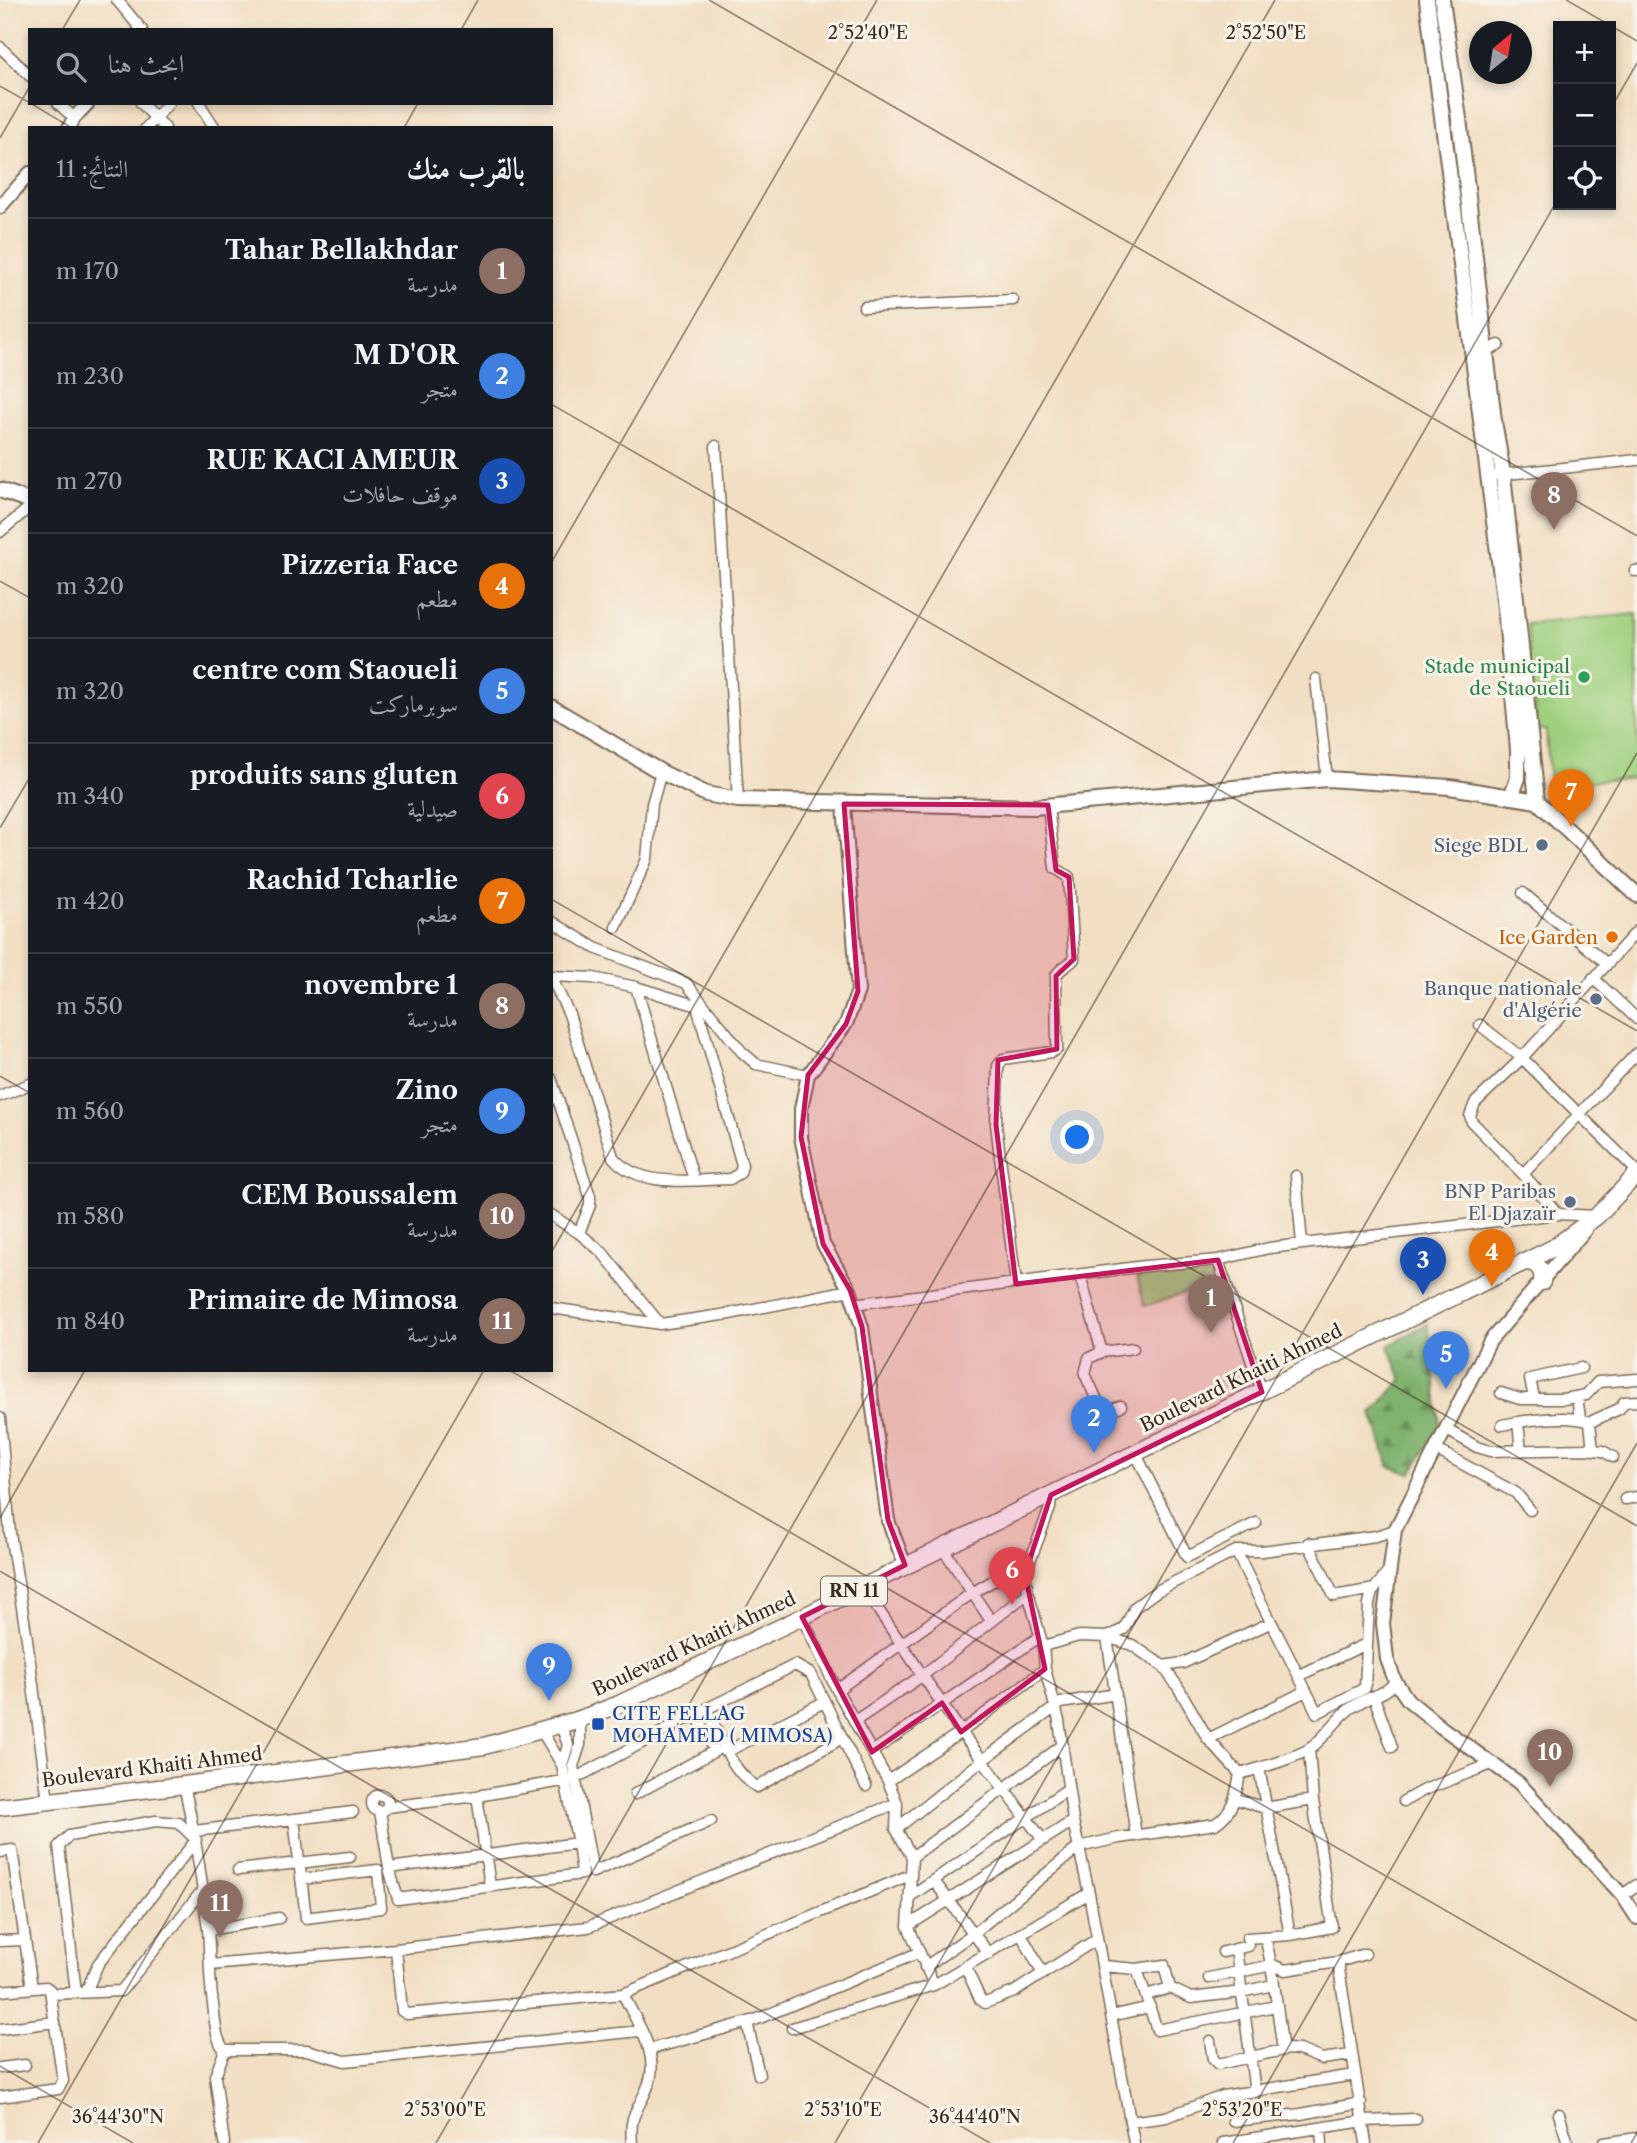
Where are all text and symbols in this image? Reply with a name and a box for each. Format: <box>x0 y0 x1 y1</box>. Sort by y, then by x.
north arrow <box>1469 21 1532 84</box>
map controls <box>1553 21 1616 210</box>
button: + <box>1553 21 1616 84</box>
text: 2°52'40"E <box>828 22 908 44</box>
text: 2°52'50"E <box>1226 22 1306 44</box>
search box <box>28 28 553 105</box>
icon: search <box>52 48 90 86</box>
text: ابحث هنا <box>108 48 184 80</box>
button: − <box>1553 84 1616 147</box>
button: locate <box>1553 147 1616 210</box>
text: بالقرب منك <box>407 150 525 187</box>
text: النتائج: 11 <box>56 155 128 183</box>
text: Tahar Bellakhdar <box>225 234 458 266</box>
text: 170 m <box>56 257 119 285</box>
text: 1 <box>497 257 507 285</box>
text: مدرسة <box>407 270 458 298</box>
text: M D'OR <box>354 339 458 371</box>
text: 230 m <box>56 362 124 390</box>
text: 2 <box>495 362 509 390</box>
text: متجر <box>422 375 458 403</box>
text: RUE KACI AMEUR <box>207 444 458 476</box>
text: 270 m <box>56 467 123 495</box>
text: 3 <box>496 467 509 495</box>
pin: 8 <box>1531 472 1577 530</box>
text: موقف حافلات <box>342 480 458 508</box>
text: Pizzeria Face <box>281 549 458 581</box>
text: 320 m <box>56 572 124 600</box>
text: 4 <box>495 572 509 600</box>
text: مطعم <box>416 585 458 613</box>
text: centre com Staoueli <box>192 654 458 686</box>
place label: Stade municipal de Staoueli <box>1424 655 1570 700</box>
marker: Stade municipal de Staoueli <box>1576 669 1592 685</box>
text: 320 m <box>56 677 124 705</box>
text: 5 <box>496 677 508 705</box>
text: سوبرماركت <box>369 690 458 718</box>
text: produits sans gluten <box>190 759 458 791</box>
pin: 7 <box>1548 769 1594 827</box>
text: 340 m <box>56 782 124 810</box>
text: 6 <box>495 782 509 810</box>
text: صيدلية <box>407 795 458 823</box>
place label: Siege BDL <box>1434 834 1529 857</box>
marker: Siege BDL <box>1534 837 1550 853</box>
text: Rachid Tcharlie <box>247 864 458 896</box>
text: 420 m <box>56 887 125 915</box>
text: 7 <box>496 887 508 915</box>
text: مطعم <box>416 900 458 928</box>
place label: Ice Garden <box>1498 926 1598 949</box>
marker: Ice Garden <box>1604 929 1620 945</box>
text: 1 novembre <box>304 969 458 1001</box>
place label: Banque nationale d'Algérie <box>1424 977 1582 1022</box>
marker: Banque nationale d'Algérie <box>1588 991 1604 1007</box>
text: 550 m <box>56 992 123 1020</box>
text: 8 <box>495 992 509 1020</box>
text: مدرسة <box>407 1005 458 1033</box>
text: Zino <box>396 1074 458 1106</box>
text: 560 m <box>56 1097 124 1125</box>
text: 9 <box>495 1097 509 1125</box>
text: متجر <box>422 1110 458 1138</box>
your location <box>1060 1120 1094 1154</box>
text: CEM Boussalem <box>241 1179 458 1211</box>
place label: BNP Paribas El Djazaïr <box>1444 1180 1556 1225</box>
marker: BNP Paribas El Djazaïr <box>1562 1194 1578 1210</box>
text: 580 m <box>56 1202 124 1230</box>
text: 10 <box>490 1202 514 1230</box>
text: مدرسة <box>407 1215 458 1243</box>
pin: 4 <box>1469 1229 1515 1287</box>
pin: 3 <box>1400 1237 1446 1295</box>
pin: 1 <box>1188 1275 1234 1333</box>
text: Primaire de Mimosa <box>188 1284 458 1316</box>
text: 840 m <box>56 1307 125 1335</box>
text: 11 <box>492 1307 512 1335</box>
street label: Boulevard Khaiti Ahmed <box>1136 1319 1346 1437</box>
text: مدرسة <box>407 1320 458 1348</box>
pin: 5 <box>1423 1331 1469 1389</box>
pin: 2 <box>1071 1395 1117 1453</box>
pin: 6 <box>989 1547 1035 1605</box>
road number: RN 11 <box>821 1576 887 1606</box>
street label: Boulevard Khaiti Ahmed <box>589 1587 800 1701</box>
pin: 9 <box>526 1643 572 1701</box>
place label: CITE FELLAG MOHAMED ( MIMOSA) <box>612 1702 833 1747</box>
marker: CITE FELLAG MOHAMED ( MIMOSA) <box>590 1716 606 1732</box>
pin: 10 <box>1527 1729 1573 1787</box>
street label: Boulevard Khaiti Ahmed <box>40 1742 264 1792</box>
pin: 11 <box>197 1880 243 1938</box>
text: 2°53'00"E <box>404 2099 486 2121</box>
text: 2°53'10"E <box>804 2099 882 2121</box>
text: 2°53'20"E <box>1202 2099 1282 2121</box>
text: 36°44'30"N <box>72 2106 164 2128</box>
text: 36°44'40"N <box>929 2106 1021 2128</box>

